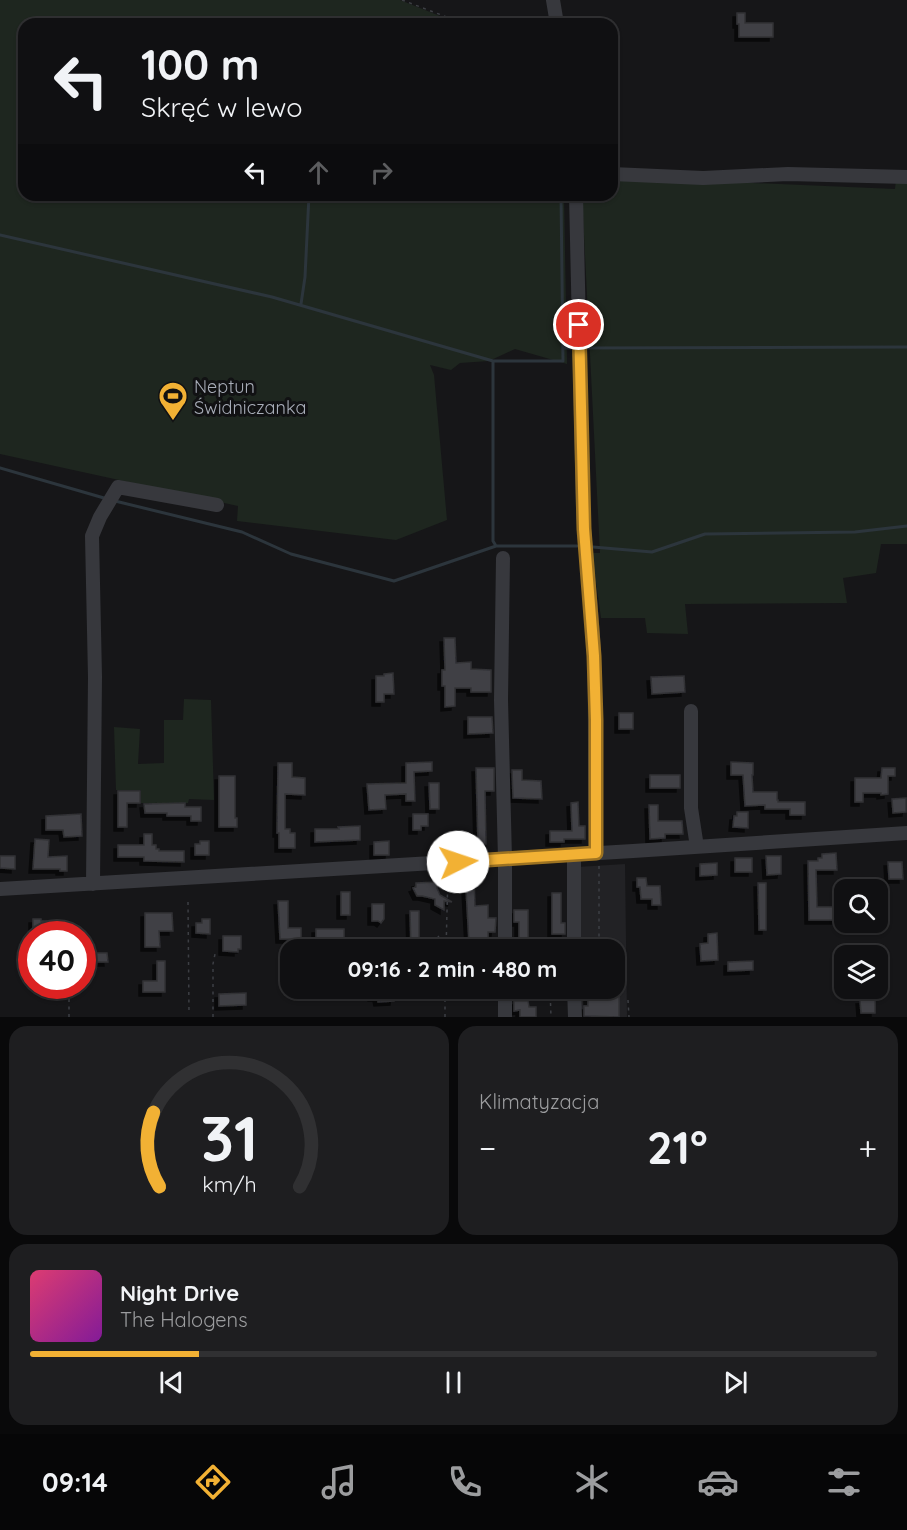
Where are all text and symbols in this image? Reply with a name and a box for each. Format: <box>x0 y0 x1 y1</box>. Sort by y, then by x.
text: 100 m <box>141 38 259 91</box>
icon: left <box>42 42 120 120</box>
text: Skręć w lewo <box>141 90 303 124</box>
icon: left <box>239 156 272 189</box>
icon: ahead <box>302 156 335 189</box>
icon: right <box>365 156 398 189</box>
pin <box>553 299 604 350</box>
icon: arrive <box>562 308 595 341</box>
place label: Neptun Świdniczanka <box>194 375 306 419</box>
sports icon: Neptun Świdniczanka <box>157 380 189 422</box>
position arrow <box>426 830 490 894</box>
map controls <box>834 879 888 999</box>
button: search <box>834 879 888 933</box>
speed limit sign: 40 <box>18 921 96 999</box>
button: layers <box>834 945 888 999</box>
text: 09:16 · 2 min · 480 m <box>348 955 557 983</box>
text: Klimatyzacja <box>479 1089 599 1114</box>
text: 31 <box>200 1099 258 1177</box>
text: 21° <box>647 1119 708 1175</box>
text: − <box>479 1127 496 1168</box>
text: + <box>858 1127 877 1168</box>
text: km/h <box>202 1172 256 1198</box>
text: Night Drive <box>120 1279 239 1307</box>
text: The Halogens <box>120 1307 248 1332</box>
icon: previous <box>155 1366 188 1399</box>
icon: pause <box>437 1366 470 1399</box>
icon: next <box>719 1366 752 1399</box>
icon: directions <box>192 1461 234 1503</box>
icon: music <box>318 1461 360 1503</box>
icon: phone <box>444 1461 486 1503</box>
icon: climate <box>571 1461 613 1503</box>
icon: car <box>697 1461 739 1503</box>
icon: filters <box>823 1461 865 1503</box>
text: 09:14 <box>42 1465 108 1499</box>

